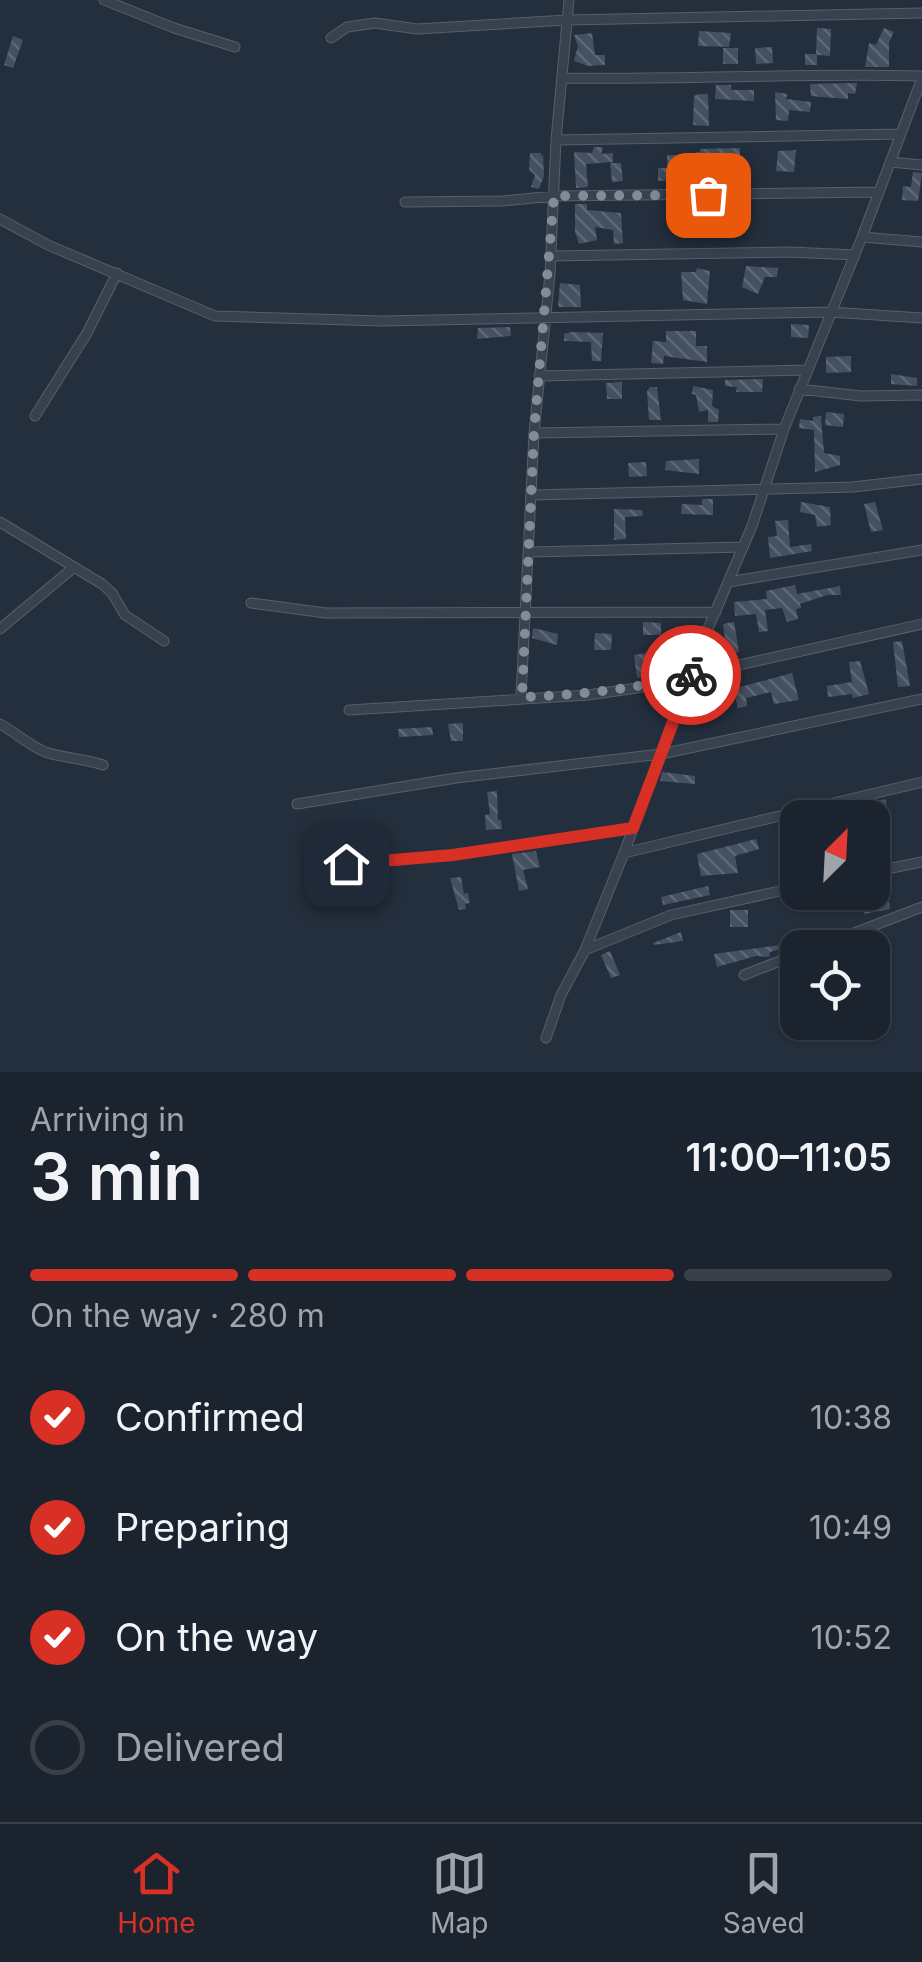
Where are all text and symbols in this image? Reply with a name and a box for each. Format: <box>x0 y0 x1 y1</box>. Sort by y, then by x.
pin <box>666 153 751 238</box>
icon: bag <box>681 168 736 223</box>
courier <box>641 625 741 725</box>
icon: bike <box>664 648 719 703</box>
north arrow <box>780 800 890 910</box>
map controls <box>780 800 890 1040</box>
pin <box>304 822 389 907</box>
icon: home <box>319 837 374 892</box>
button: locate <box>780 930 890 1040</box>
text: Arriving in <box>30 1100 185 1139</box>
text: 11:00–11:05 <box>685 1134 892 1180</box>
text: 3 min <box>30 1137 203 1216</box>
text: On the way · 280 m <box>30 1296 325 1335</box>
icon: check <box>30 1390 85 1445</box>
text: Confirmed <box>115 1394 305 1440</box>
text: 10:38 <box>810 1398 892 1437</box>
icon: check <box>30 1500 85 1555</box>
text: Preparing <box>115 1504 290 1550</box>
text: 10:49 <box>809 1508 892 1547</box>
icon: check <box>30 1610 85 1665</box>
text: On the way <box>115 1614 318 1660</box>
text: 10:52 <box>811 1618 892 1657</box>
text: Delivered <box>115 1724 285 1770</box>
tab: Home <box>117 1846 196 1940</box>
tab: Map <box>430 1846 488 1940</box>
tab: Saved <box>723 1846 805 1940</box>

